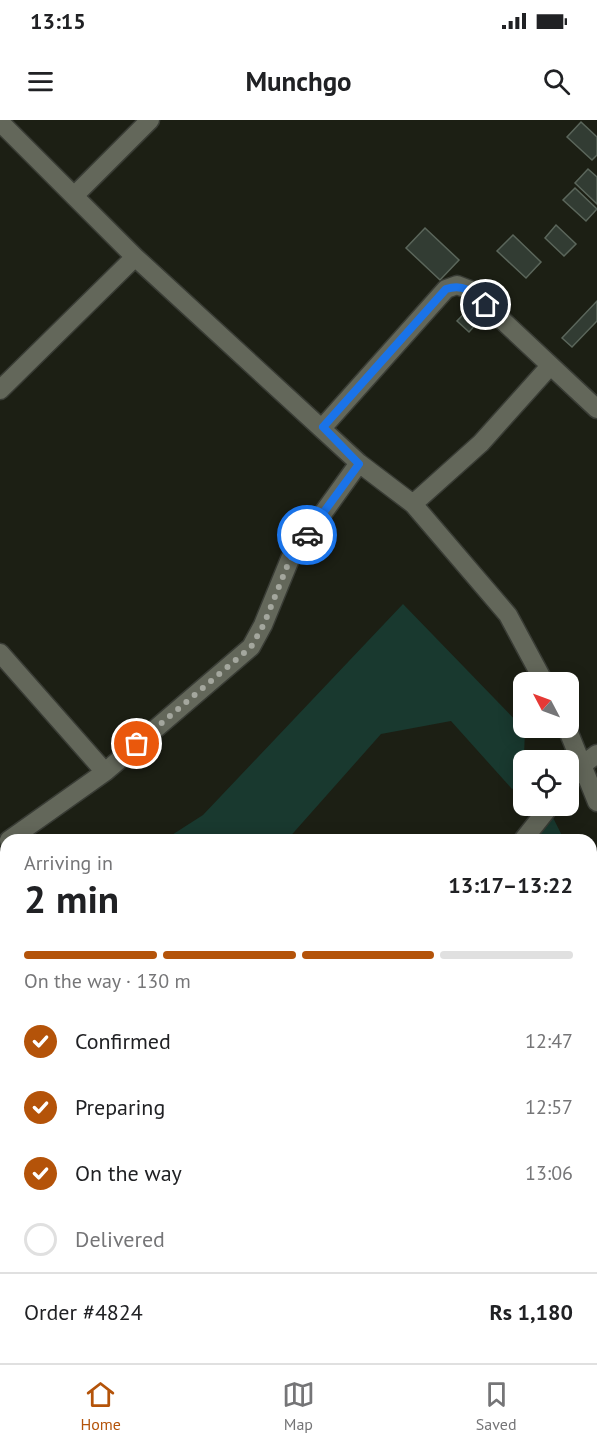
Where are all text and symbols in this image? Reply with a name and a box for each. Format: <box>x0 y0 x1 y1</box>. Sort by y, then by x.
text: 13:15 <box>30 7 86 35</box>
text: Munchgo <box>245 64 352 98</box>
icon: menu <box>24 65 57 98</box>
icon: search <box>540 65 573 98</box>
pin <box>460 279 511 330</box>
icon: home <box>469 288 502 321</box>
courier <box>277 505 337 565</box>
icon: car <box>291 519 324 552</box>
north arrow <box>513 672 579 738</box>
map controls <box>513 672 579 816</box>
pin <box>111 718 162 769</box>
icon: bag <box>120 727 153 760</box>
button: locate <box>513 750 579 816</box>
text: Arriving in <box>24 850 113 876</box>
text: 13:17–13:22 <box>448 871 573 899</box>
text: 2 min <box>24 873 119 924</box>
text: On the way · 130 m <box>24 968 191 994</box>
icon: check <box>24 1025 57 1058</box>
text: Confirmed <box>75 1027 171 1055</box>
text: 12:47 <box>525 1028 573 1054</box>
icon: check <box>24 1091 57 1124</box>
text: Preparing <box>75 1093 165 1121</box>
text: 12:57 <box>525 1094 573 1120</box>
icon: check <box>24 1157 57 1190</box>
text: On the way <box>75 1159 182 1187</box>
text: 13:06 <box>525 1160 573 1186</box>
text: Delivered <box>75 1225 165 1253</box>
text: Order #4824 <box>24 1298 143 1326</box>
text: Rs 1,180 <box>489 1298 573 1326</box>
tab: Home <box>80 1378 121 1434</box>
tab: Map <box>282 1378 315 1434</box>
tab: Saved <box>476 1378 517 1434</box>

